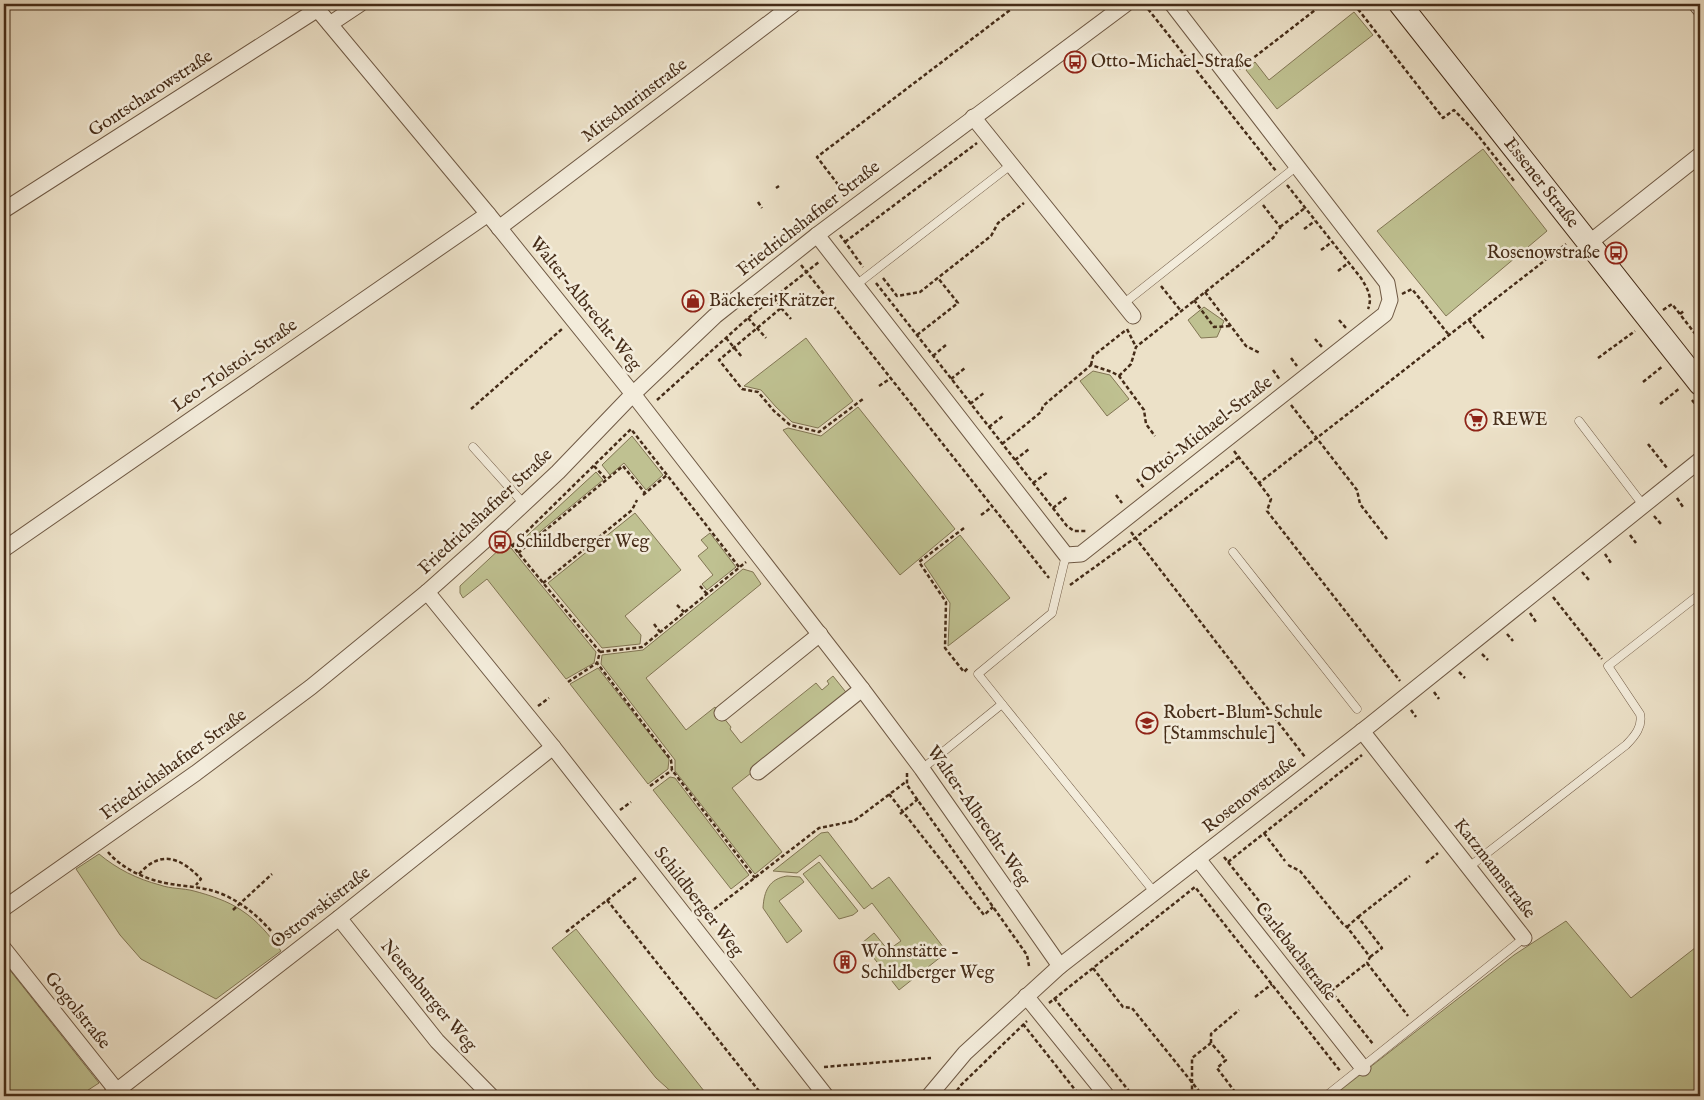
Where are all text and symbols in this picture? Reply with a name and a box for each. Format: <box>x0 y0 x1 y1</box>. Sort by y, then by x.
street label: Gontscharowstraße <box>85 45 217 143</box>
bus stop icon: Otto-Michael-Straße <box>1063 50 1087 74</box>
place label: Otto-Michael-Straße <box>1091 51 1252 74</box>
street label: Mitschurinstraße <box>578 54 692 148</box>
street label: Essener Straße <box>1498 133 1584 233</box>
street label: Friedrichshafner Straße <box>733 156 885 282</box>
street label: Walter-Albrecht-Weg <box>524 232 646 376</box>
bus stop icon: Rosenowstraße <box>1604 241 1628 265</box>
place label: Rosenowstraße <box>1487 242 1600 265</box>
shop icon: Bäckerei Krätzer <box>681 289 705 313</box>
place label: Bäckerei Krätzer <box>709 290 835 313</box>
street label: Leo-Tolstoi-Straße <box>168 314 302 418</box>
street label: Otto-Michael-Straße <box>1137 371 1277 489</box>
supermarket icon: REWE <box>1464 408 1488 432</box>
place label: REWE <box>1492 409 1548 432</box>
street label: Friedrichshafner Straße <box>414 444 558 580</box>
bus stop icon: Schildberger Weg <box>488 530 512 554</box>
place label: Schildberger Weg <box>516 531 649 554</box>
place label: Robert-Blum-Schule [Stammschule] <box>1163 702 1323 746</box>
street label: Friedrichshafner Straße <box>96 704 252 826</box>
school or university icon: Robert-Blum-Schule [Stammschule] <box>1135 711 1159 735</box>
street label: Walter-Albrecht-Weg <box>921 742 1035 891</box>
street label: Rosenowstraße <box>1198 751 1302 839</box>
street label: Katzmannstraße <box>1448 814 1540 924</box>
street label: Schildberger Weg <box>648 842 748 962</box>
street label: Ostrowskistraße <box>266 862 376 954</box>
street label: Carlebachstraße <box>1249 898 1341 1006</box>
street label: Neuenburger Weg <box>375 935 482 1057</box>
place label: Wohnstätte - Schildberger Weg <box>861 941 994 985</box>
building icon: Wohnstätte - Schildberger Weg <box>833 950 857 974</box>
street label: Gogolstraße <box>39 968 115 1054</box>

